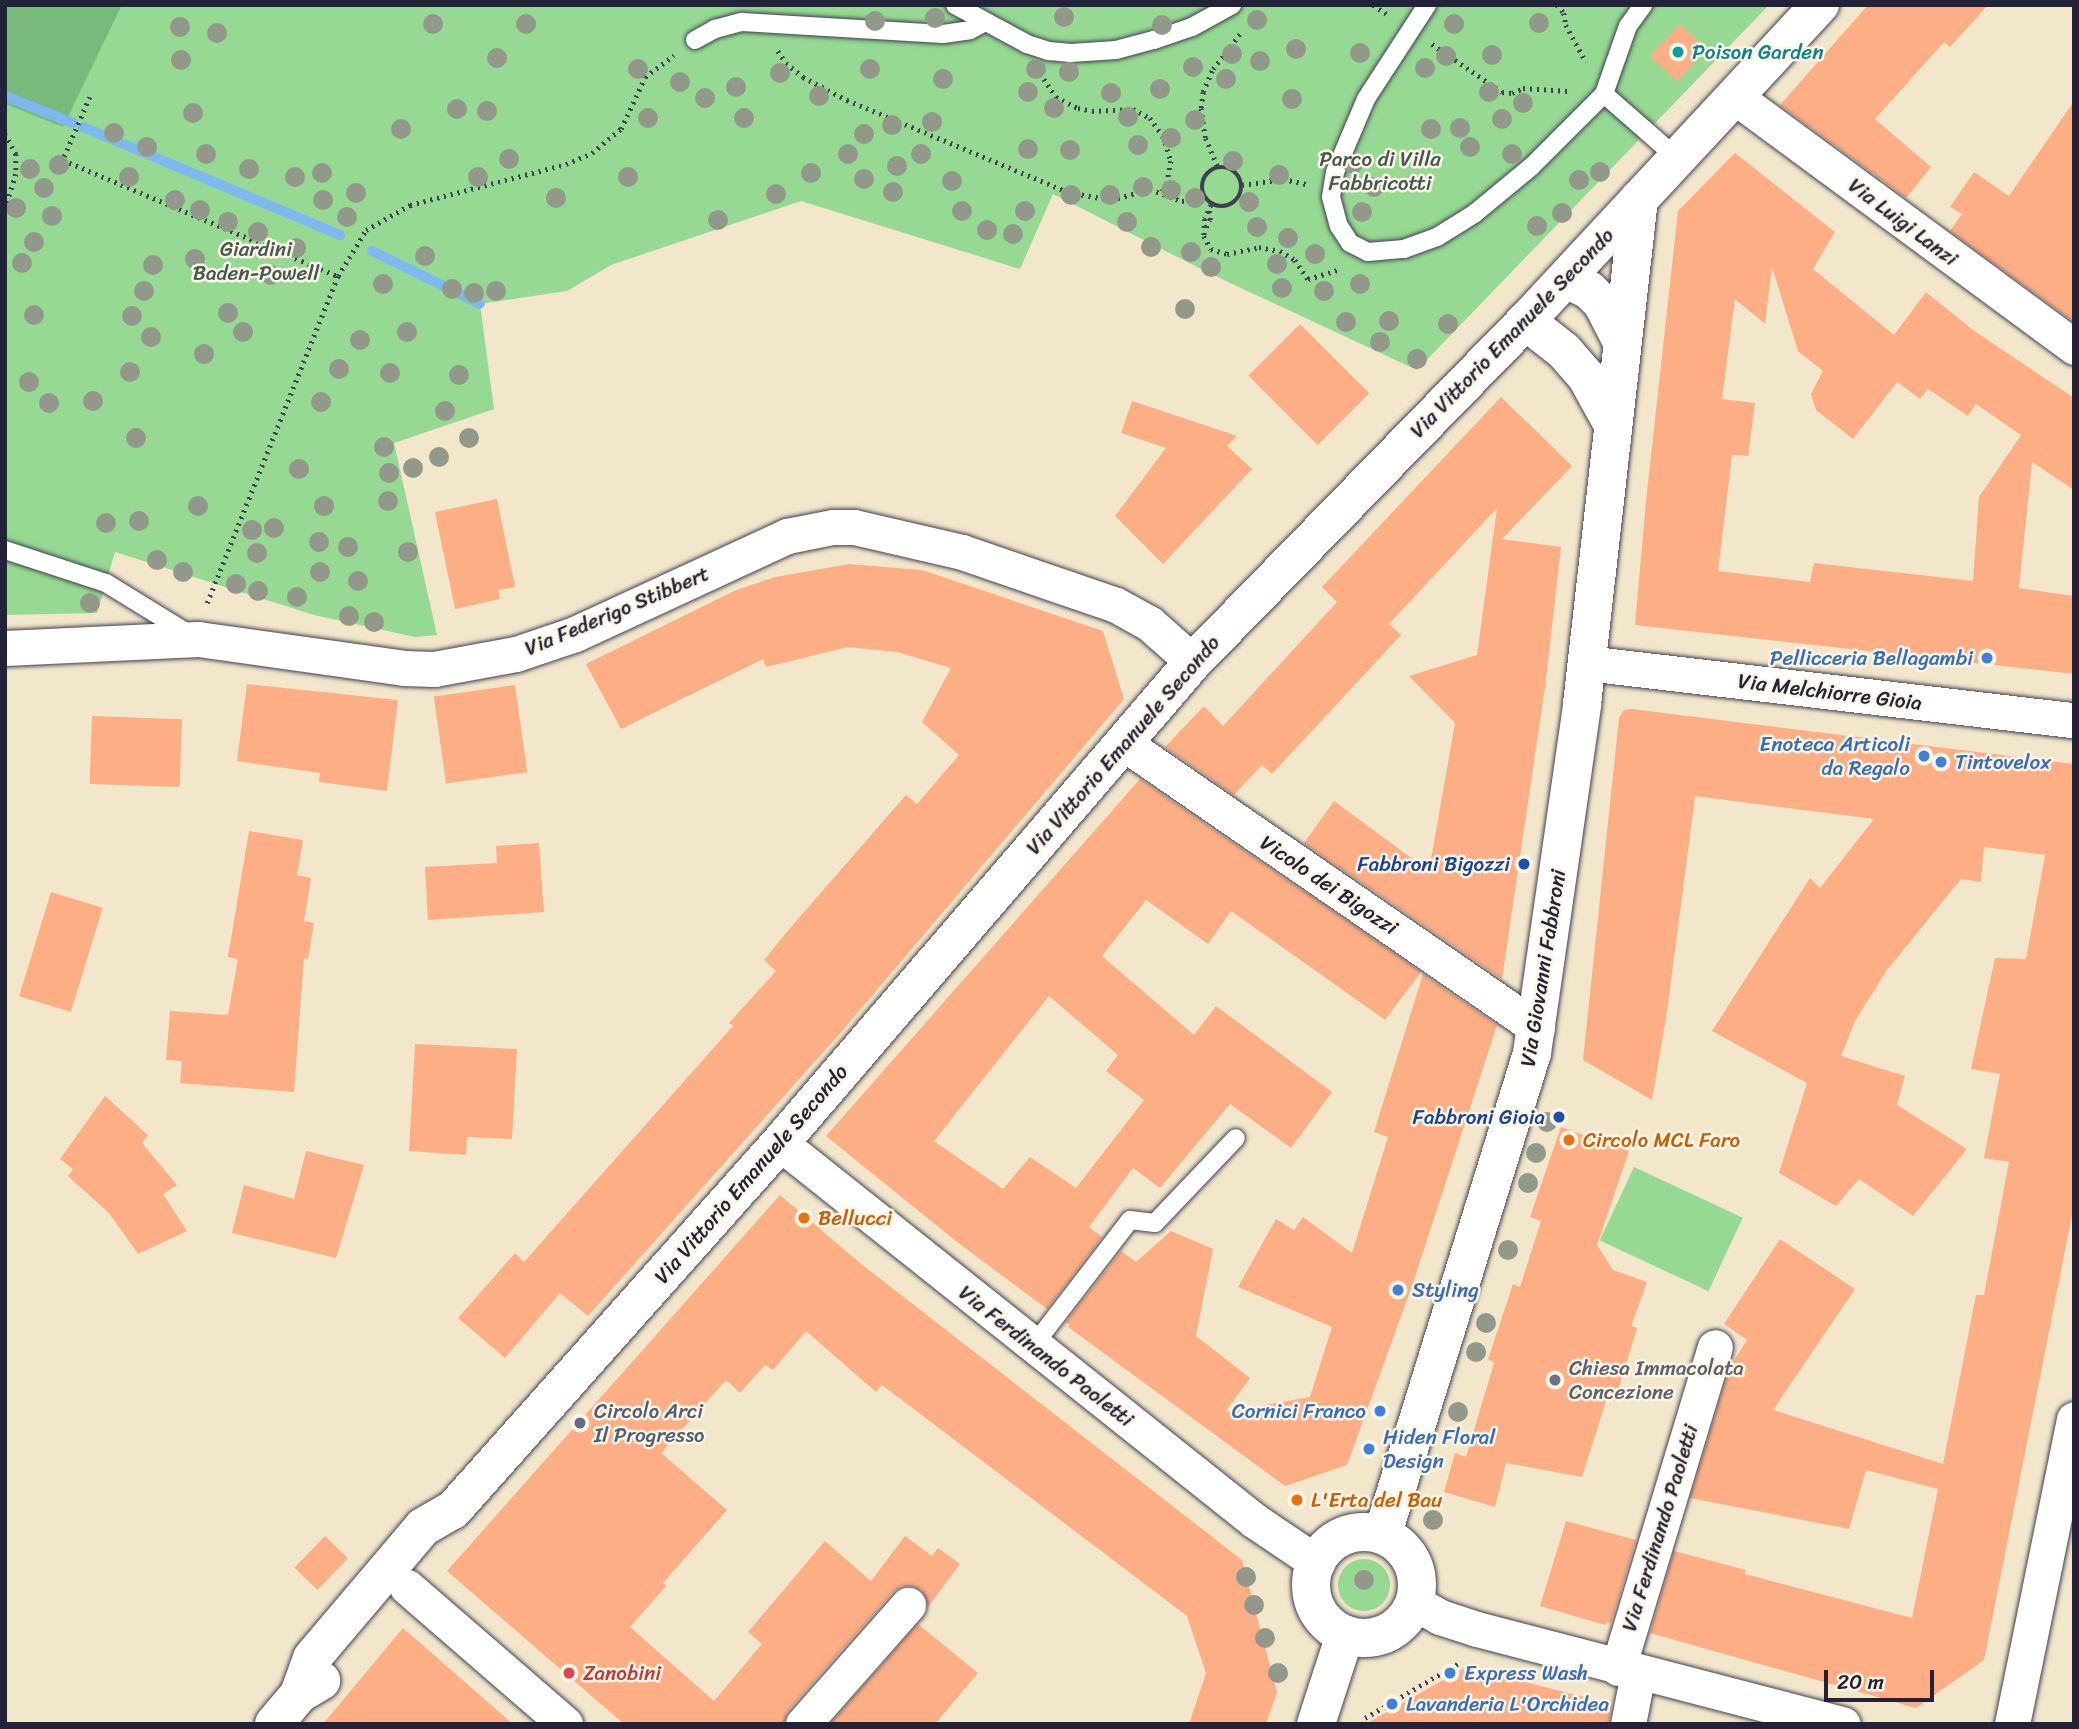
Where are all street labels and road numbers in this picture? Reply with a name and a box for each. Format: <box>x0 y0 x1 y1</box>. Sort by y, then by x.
street label: Via Luigi Lanzi <box>1843 173 1963 271</box>
street label: Via Vittorio Emanuele Secondo <box>1405 223 1619 443</box>
street label: Via Federigo Stibbert <box>521 561 713 661</box>
street label: Via Vittorio Emanuele Secondo <box>1021 630 1225 860</box>
street label: Via Melchiorre Gioia <box>1737 668 1923 716</box>
street label: Vicolo dei Bigozzi <box>1255 830 1403 940</box>
street label: Via Giovanni Fabbroni <box>1515 868 1571 1068</box>
street label: Via Vittorio Emanuele Secondo <box>649 1059 853 1289</box>
street label: Via Ferdinando Paoletti <box>953 1280 1139 1432</box>
street label: Via Ferdinando Paoletti <box>1616 1421 1704 1635</box>

